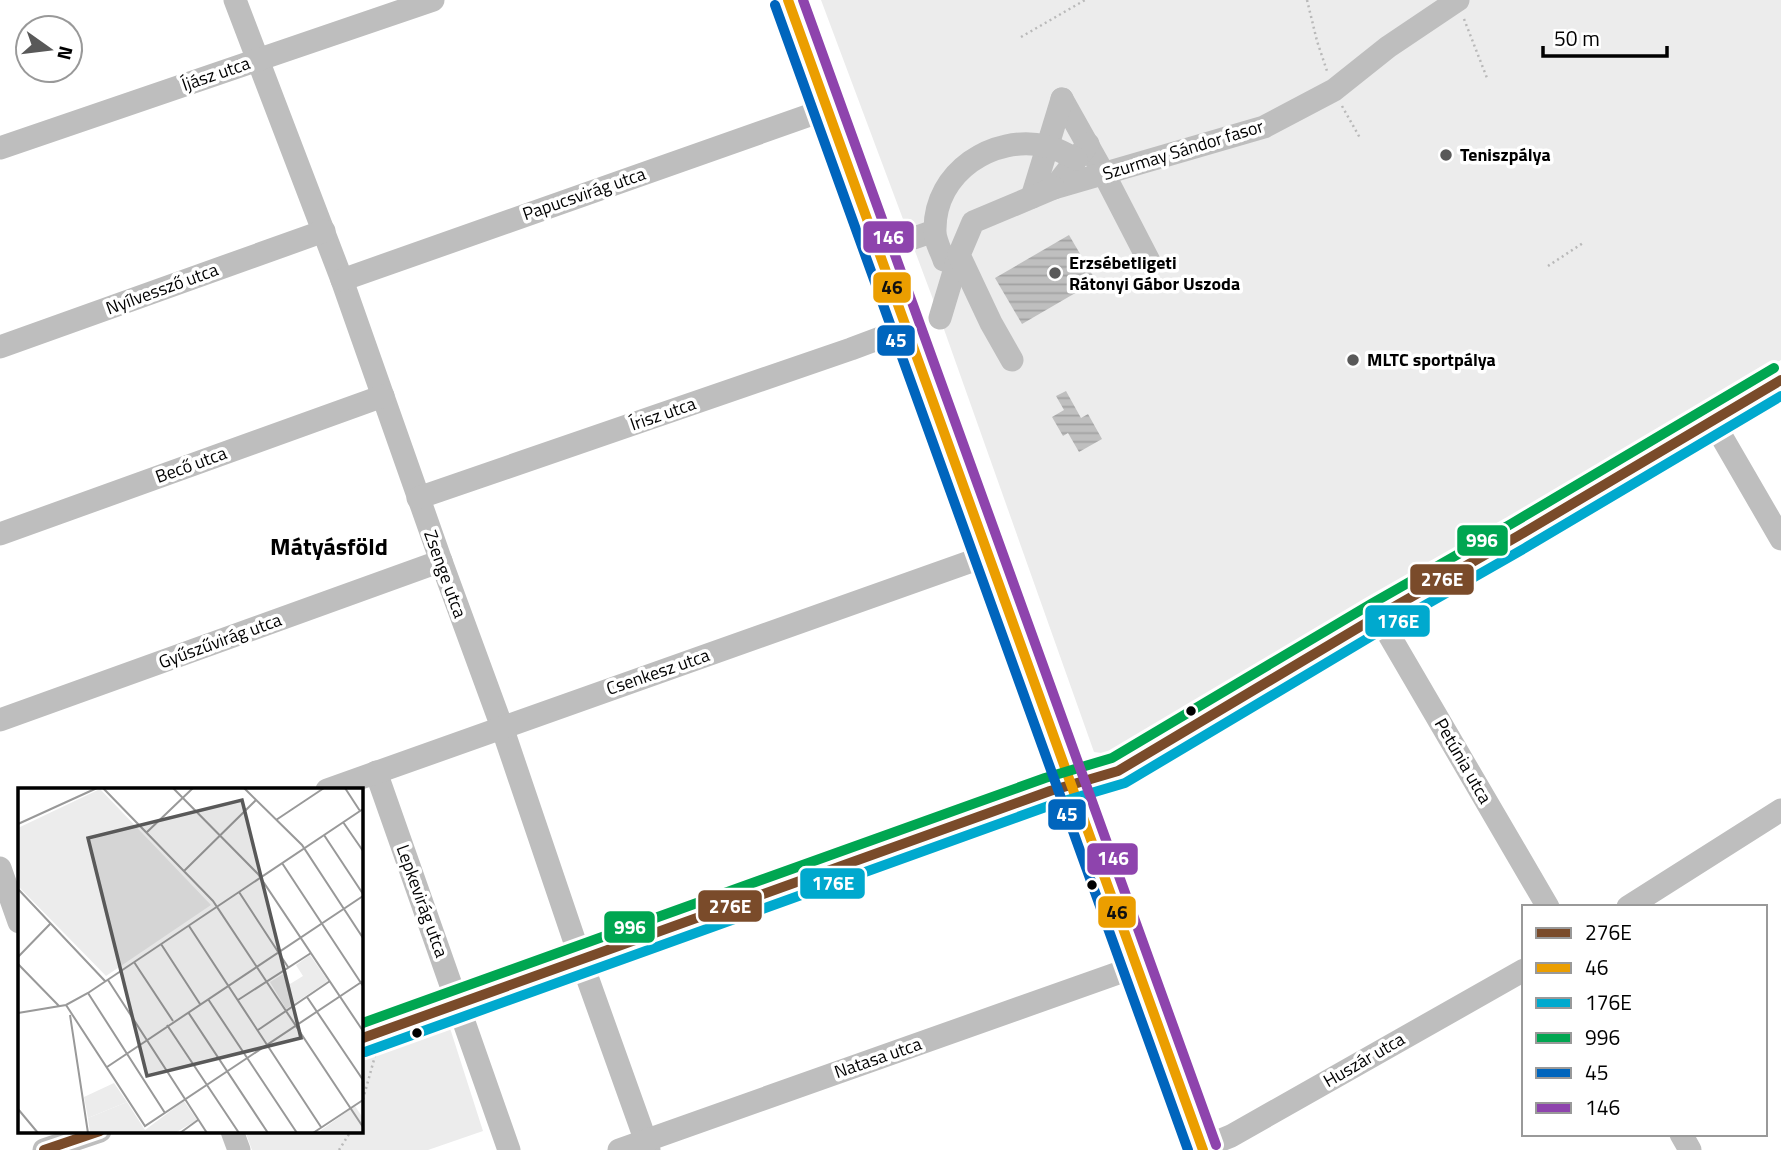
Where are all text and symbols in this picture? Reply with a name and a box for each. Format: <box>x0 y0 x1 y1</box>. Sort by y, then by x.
north arrow <box>14 14 84 84</box>
scale bar <box>1543 14 1667 58</box>
text: 50 m <box>1554 22 1600 54</box>
text: N <box>50 43 82 63</box>
street label: Íjász utca <box>178 49 254 98</box>
street label: Szurmay Sándor fasor <box>1099 112 1267 187</box>
place label: Teniszpálya <box>1460 141 1551 168</box>
marker: Teniszpálya <box>1438 147 1454 163</box>
street label: Papucsvirág utca <box>519 160 649 227</box>
line badge: 146 <box>862 220 915 254</box>
text: 146 <box>872 222 904 251</box>
place label: Erzsébetligeti Rátonyi Gábor Uszoda <box>1069 249 1240 297</box>
street label: Nyílvessző utca <box>102 256 222 321</box>
marker: Erzsébetligeti Rátonyi Gábor Uszoda <box>1047 265 1063 281</box>
line badge: 46 <box>872 271 912 304</box>
text: 46 <box>881 272 903 301</box>
line badge: 45 <box>876 324 916 357</box>
text: 45 <box>885 325 907 354</box>
place label: MLTC sportpálya <box>1367 346 1496 373</box>
marker: MLTC sportpálya <box>1345 352 1361 368</box>
street label: Írisz utca <box>626 390 699 437</box>
street label: Becő utca <box>151 439 230 490</box>
line badge: 996 <box>1456 524 1509 557</box>
text: 996 <box>1466 525 1498 554</box>
street label: Zsenge utca <box>417 526 474 622</box>
district label: Mátyásföld <box>270 528 388 564</box>
line badge: 276E <box>1409 563 1475 596</box>
text: 276E <box>1421 564 1463 593</box>
line badge: 176E <box>1364 604 1431 638</box>
street label: Gyűszűvirág utca <box>155 606 285 675</box>
text: 176E <box>1377 606 1419 635</box>
street label: Csenkesz utca <box>603 641 713 702</box>
unlabelled marker <box>1184 704 1198 718</box>
street label: Petúnia utca <box>1428 713 1499 809</box>
inset map <box>18 788 362 1132</box>
line badge: 45 <box>1047 798 1087 831</box>
text: 45 <box>1056 799 1078 828</box>
street label: Lepkevirág utca <box>390 841 455 961</box>
line badge: 146 <box>1086 842 1139 876</box>
text: 146 <box>1097 843 1129 872</box>
line badge: 176E <box>799 867 866 900</box>
text: 176E <box>812 868 854 897</box>
unlabelled marker <box>1085 878 1099 892</box>
line badge: 276E <box>697 889 763 923</box>
text: 276E <box>709 891 751 920</box>
line badge: 46 <box>1097 895 1137 929</box>
text: 46 <box>1106 897 1128 926</box>
legend <box>1522 905 1767 1136</box>
line badge: 996 <box>603 910 656 944</box>
text: 996 <box>614 912 646 941</box>
text: 276E <box>1585 916 1632 948</box>
text: 46 <box>1585 951 1609 983</box>
text: 176E <box>1585 986 1632 1018</box>
text: 996 <box>1585 1021 1620 1053</box>
street label: Huszár utca <box>1318 1025 1410 1094</box>
unlabelled marker <box>410 1026 424 1040</box>
street label: Natasa utca <box>831 1030 925 1085</box>
text: 45 <box>1585 1056 1609 1088</box>
text: 146 <box>1585 1091 1620 1123</box>

